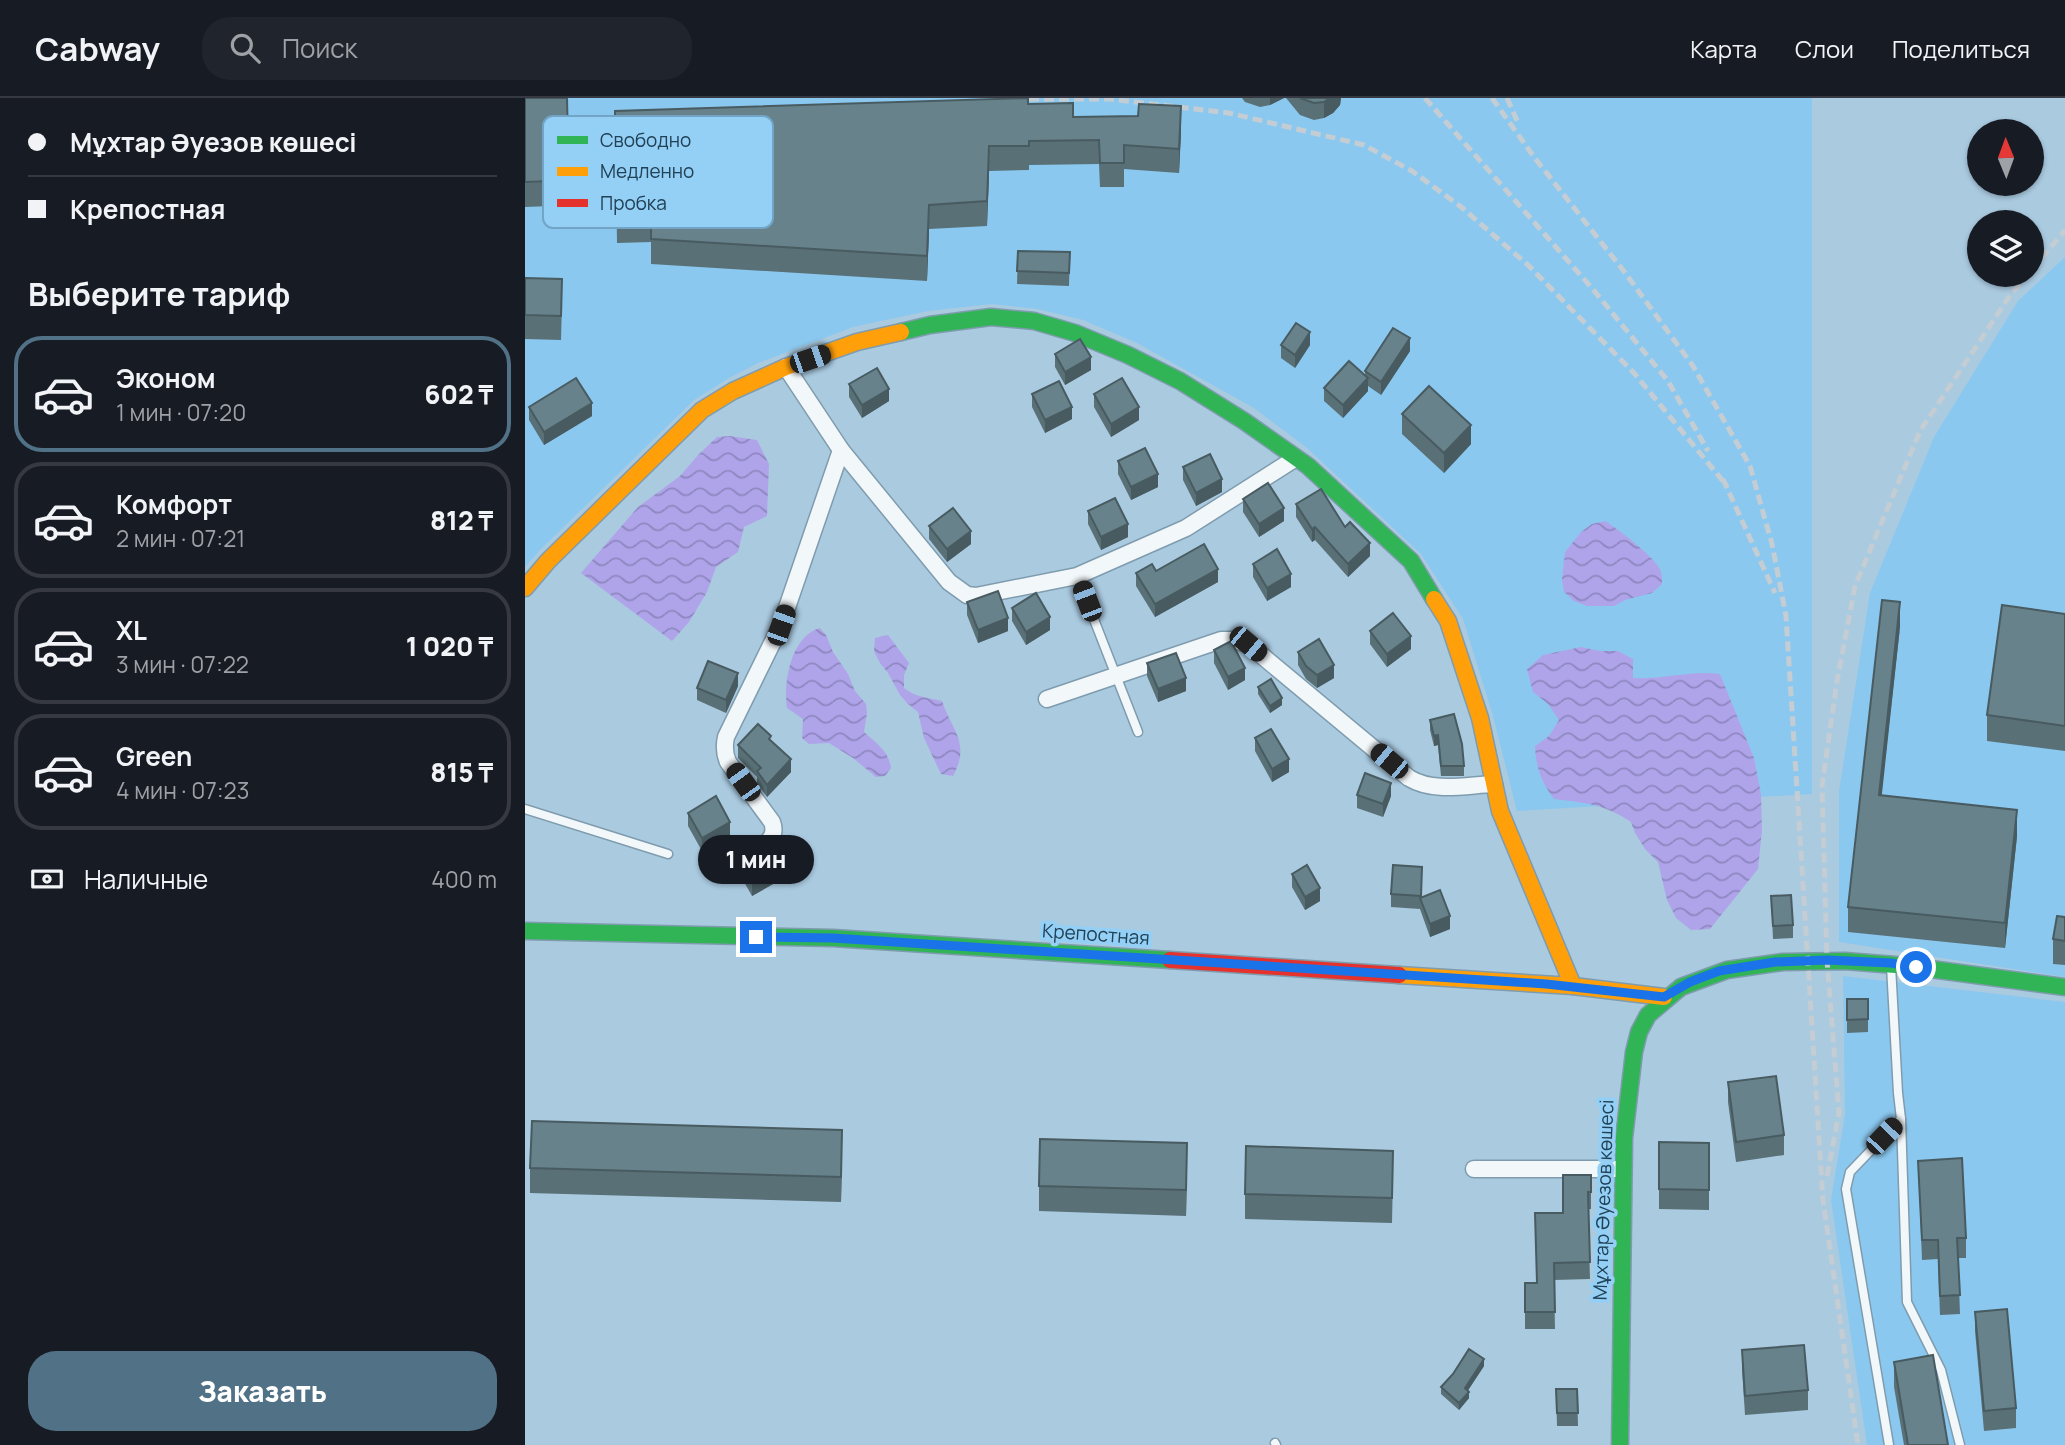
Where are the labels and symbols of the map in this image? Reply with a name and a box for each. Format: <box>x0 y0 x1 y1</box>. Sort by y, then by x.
legend <box>543 116 773 228</box>
north arrow <box>1967 119 2044 196</box>
text: Свободно <box>600 127 691 153</box>
text: Медленно <box>600 158 694 184</box>
text: Пробка <box>600 190 667 216</box>
car <box>787 342 834 376</box>
car <box>1070 578 1105 624</box>
car <box>765 602 798 648</box>
car <box>1226 622 1271 666</box>
car <box>1367 739 1412 783</box>
car <box>723 759 764 805</box>
callout: 1 мин <box>698 836 814 884</box>
street label: Крепостная <box>1041 917 1151 951</box>
route end <box>740 921 772 953</box>
route start <box>1900 951 1932 983</box>
street label: Мұхтар Әуезов көшесі <box>1587 1099 1619 1301</box>
car <box>1862 1114 1907 1158</box>

